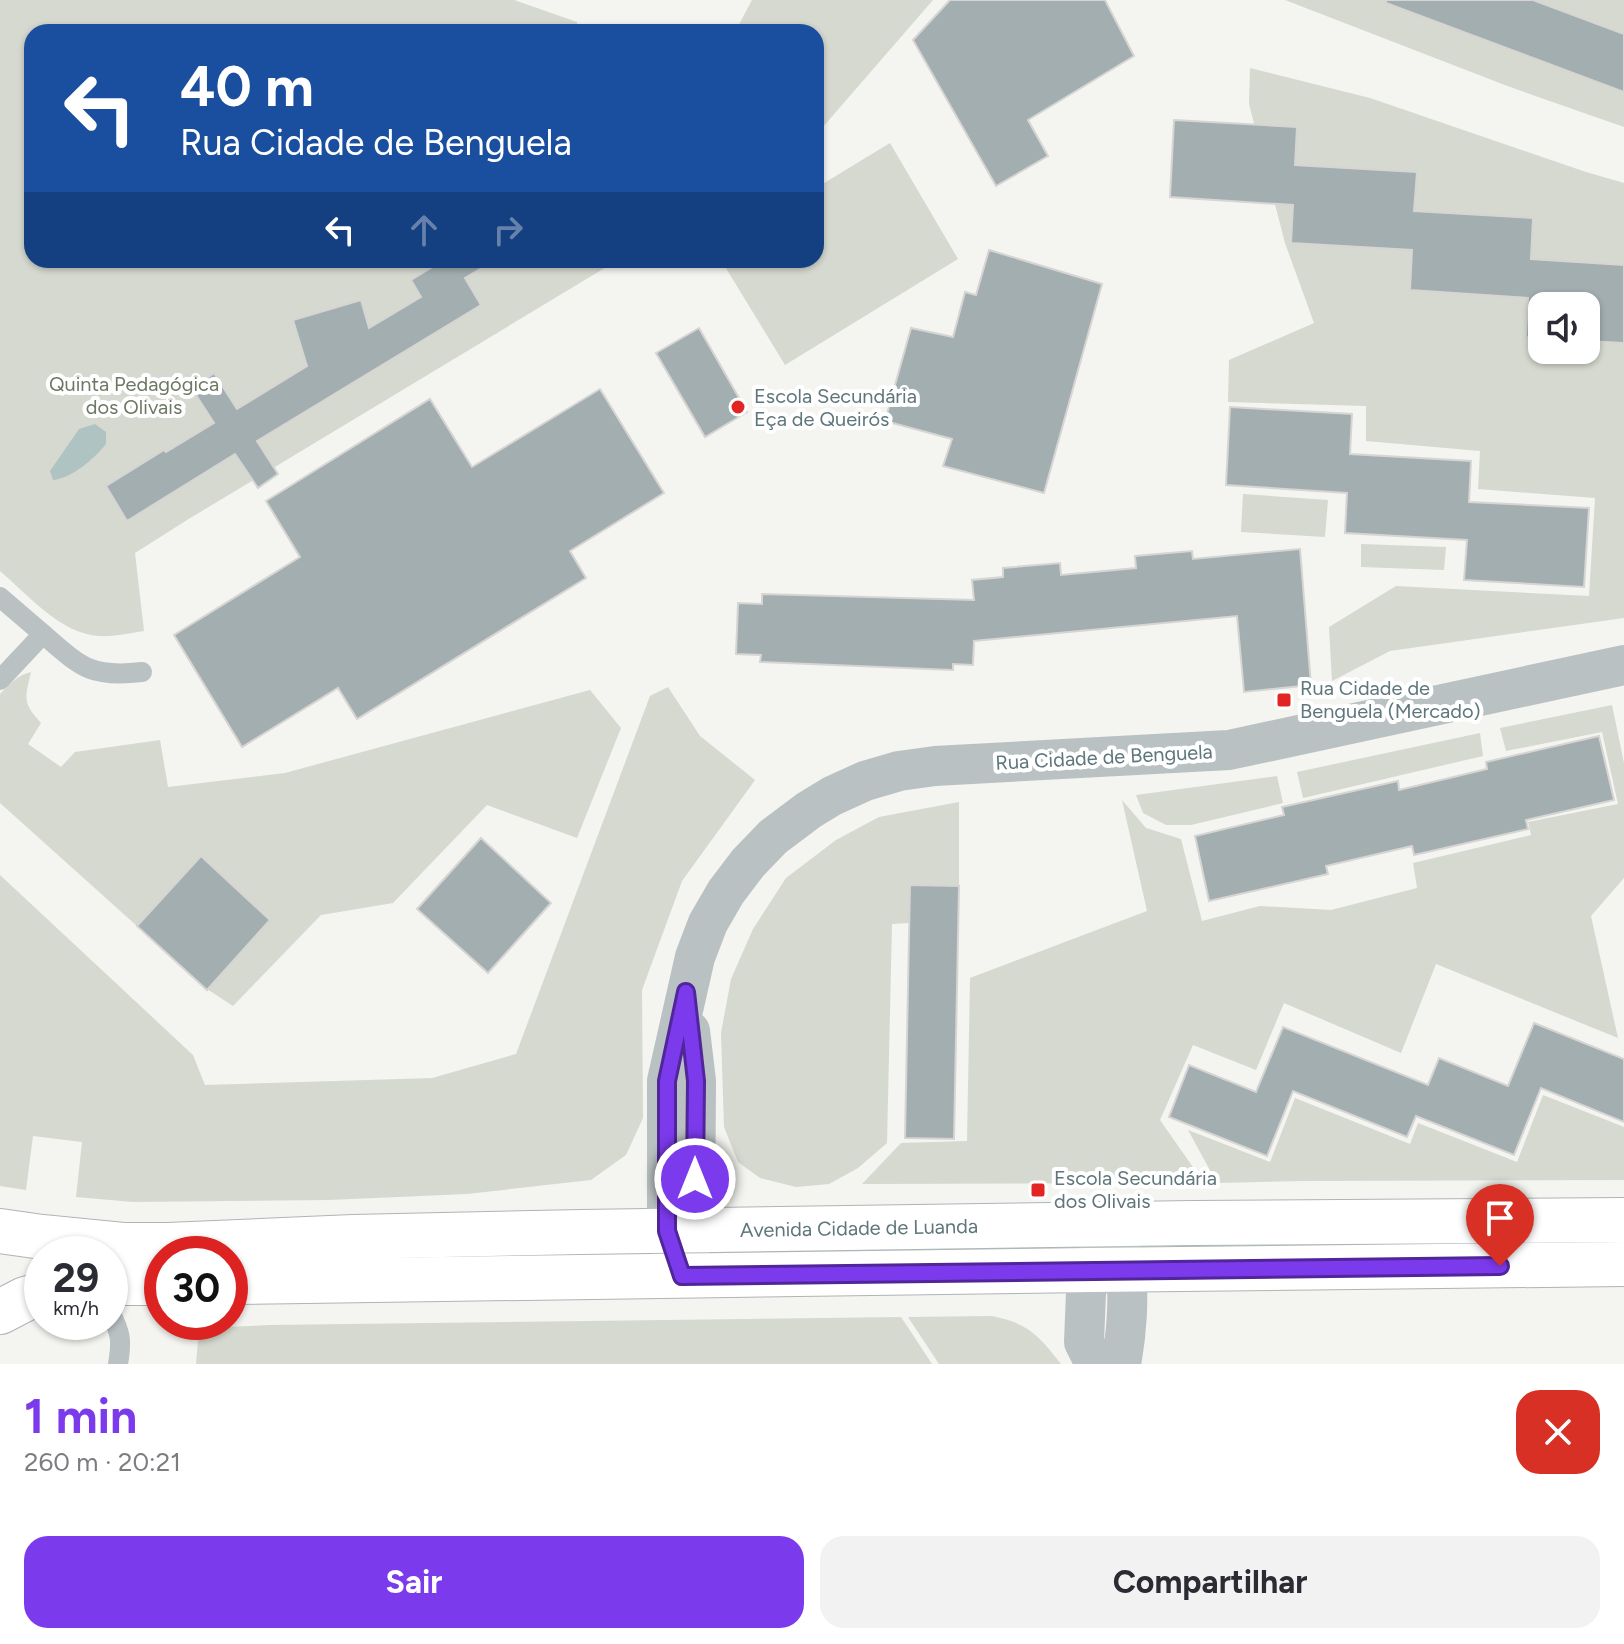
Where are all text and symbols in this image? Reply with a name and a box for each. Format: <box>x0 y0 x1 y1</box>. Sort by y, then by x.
text: 40 m <box>180 53 314 120</box>
icon: left <box>48 56 152 160</box>
text: Rua Cidade de Benguela <box>180 121 572 164</box>
icon: left <box>318 208 362 252</box>
icon: ahead <box>402 208 446 252</box>
icon: right <box>486 208 530 252</box>
map controls <box>1528 292 1600 364</box>
button: sound <box>1528 292 1600 364</box>
park label: Quinta Pedagógica dos Olivais <box>49 372 219 419</box>
place label: Escola Secundária Eça de Queirós <box>754 384 917 431</box>
marker: Escola Secundária Eça de Queirós <box>729 398 747 416</box>
place label: Rua Cidade de Benguela (Mercado) <box>1300 676 1481 723</box>
marker: Rua Cidade de Benguela (Mercado) <box>1275 691 1293 709</box>
street label: Rua Cidade de Benguela <box>995 739 1213 775</box>
position arrow <box>653 1137 737 1221</box>
place label: Escola Secundária dos Olivais <box>1054 1166 1217 1213</box>
marker: Escola Secundária dos Olivais <box>1029 1181 1047 1199</box>
pin <box>1466 1184 1534 1266</box>
icon: arrive <box>1478 1196 1522 1240</box>
street label: Avenida Cidade de Luanda <box>740 1214 978 1242</box>
speed limit sign: 30 <box>144 1236 248 1340</box>
text: 29 <box>53 1254 99 1302</box>
text: km/h <box>53 1296 99 1320</box>
text: 1 min <box>24 1387 137 1445</box>
button: close <box>1516 1390 1600 1474</box>
text: 260 m · 20:21 <box>24 1446 181 1478</box>
button: Sair <box>24 1536 804 1628</box>
button: Compartilhar <box>820 1536 1600 1628</box>

